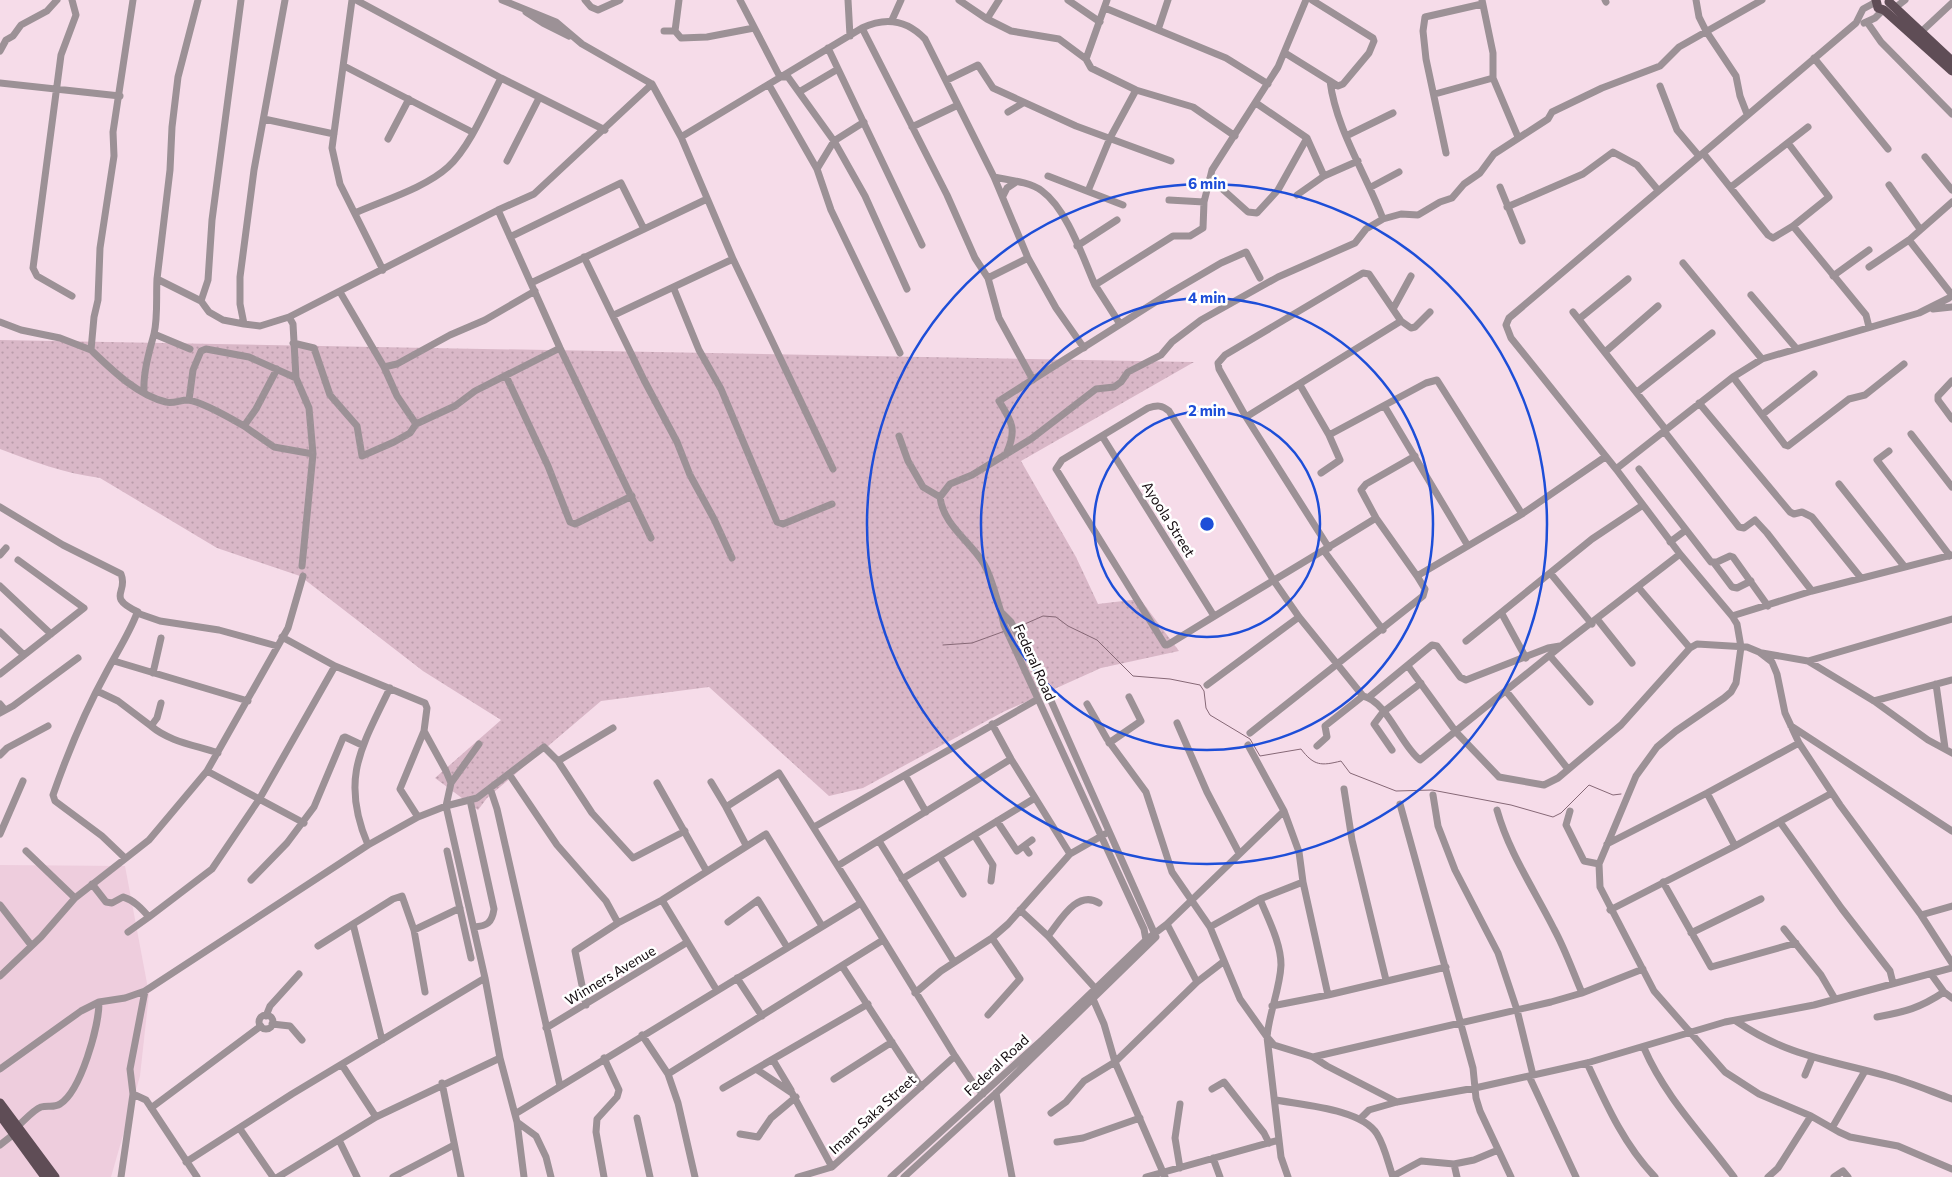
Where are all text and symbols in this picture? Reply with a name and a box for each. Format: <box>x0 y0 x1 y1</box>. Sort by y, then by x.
text: 6 min <box>1188 174 1226 192</box>
text: 4 min <box>1188 288 1226 306</box>
text: 2 min <box>1188 401 1226 419</box>
street label: Ayoola Street <box>1139 478 1199 560</box>
centre of rings <box>1198 515 1216 533</box>
street label: Federal Road <box>1010 621 1060 703</box>
street label: Winners Avenue <box>562 941 658 1009</box>
street label: Federal Road <box>960 1031 1032 1099</box>
street label: Imam Saka Street <box>825 1070 919 1157</box>

